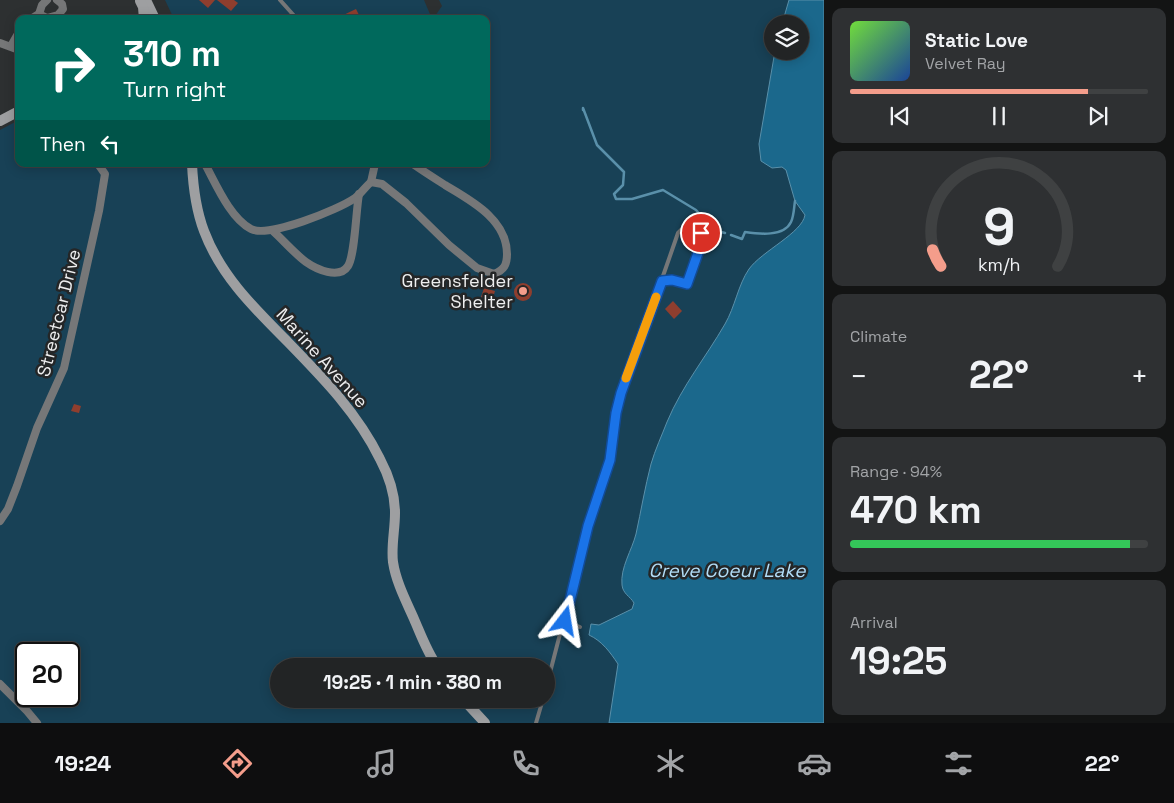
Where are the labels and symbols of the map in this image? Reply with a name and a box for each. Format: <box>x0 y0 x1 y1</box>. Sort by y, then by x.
pin <box>680 212 722 254</box>
street label: Streetcar Drive <box>32 247 85 379</box>
place label: Greensfelder Shelter <box>401 269 513 313</box>
marker: Greensfelder Shelter <box>517 285 529 297</box>
street label: Marine Avenue <box>271 303 373 412</box>
water label: Creve Coeur Lake <box>649 558 806 583</box>
position arrow <box>538 594 590 646</box>
speed limit sign: 20 <box>15 642 80 707</box>

